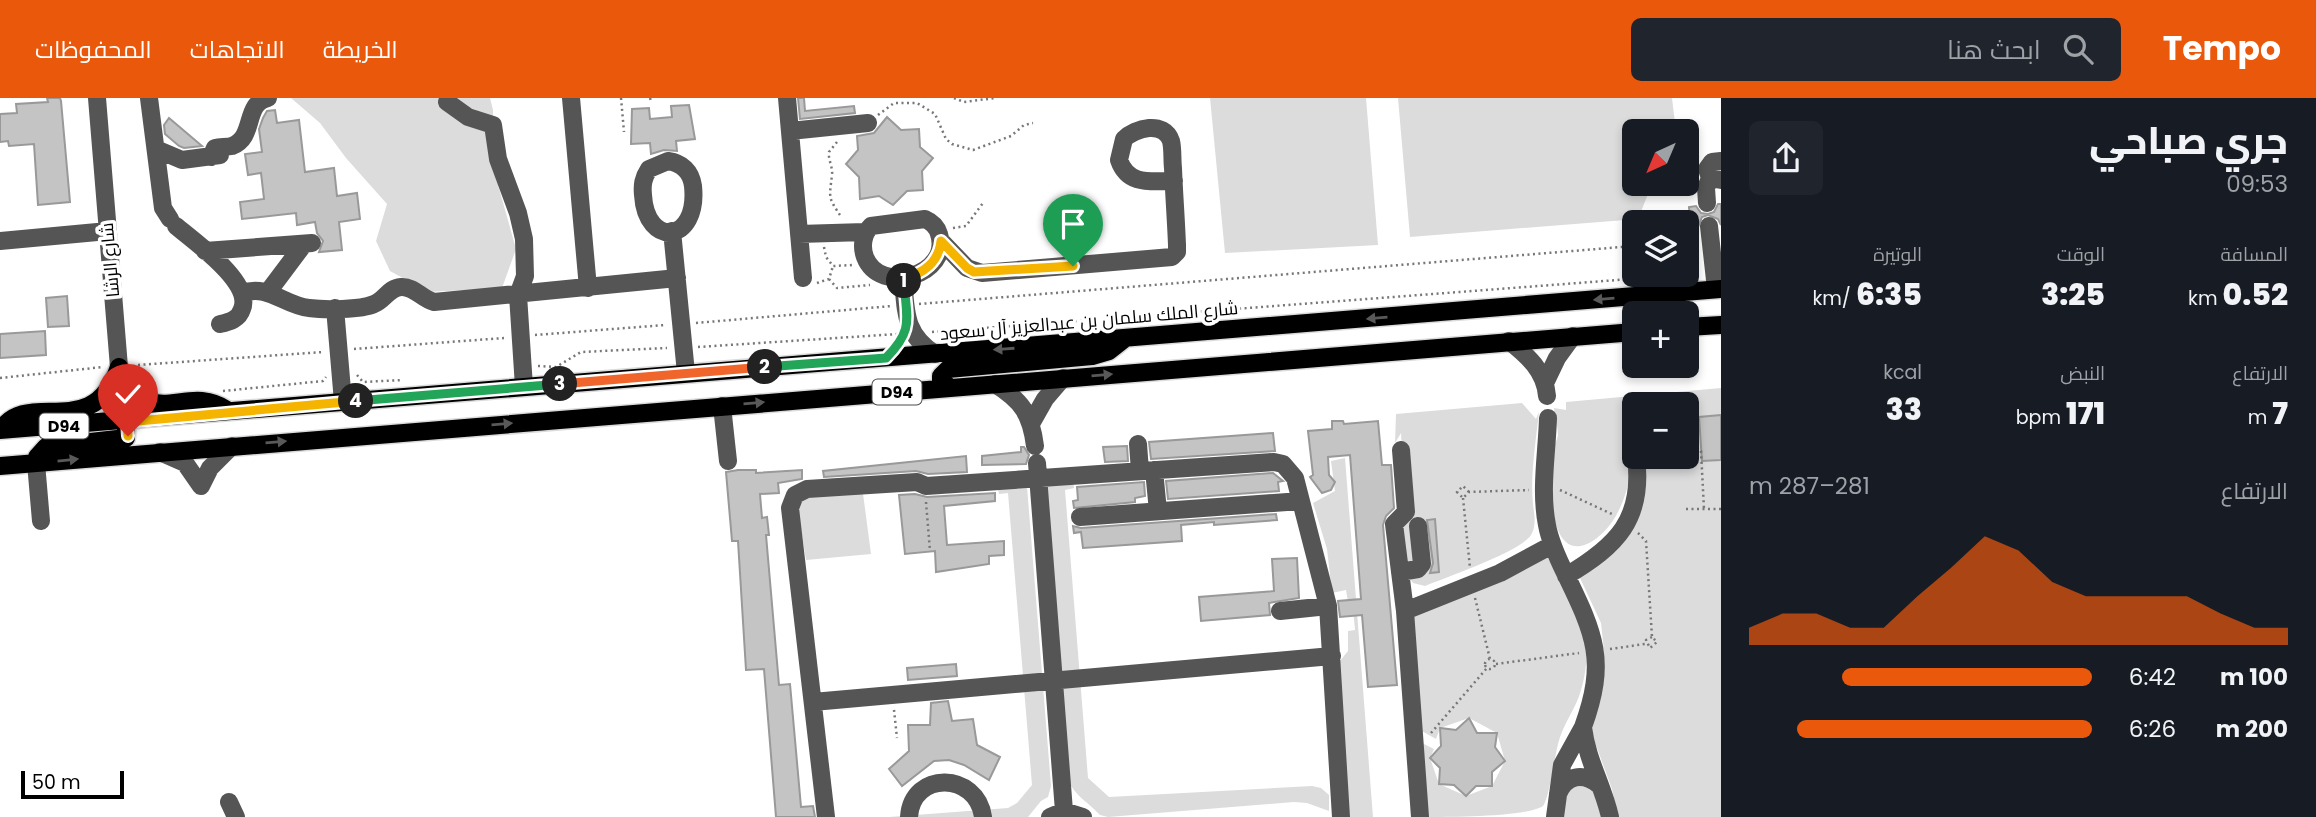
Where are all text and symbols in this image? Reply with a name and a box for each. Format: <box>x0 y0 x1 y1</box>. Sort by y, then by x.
search box <box>1631 18 2121 81</box>
text: Tempo <box>2163 25 2281 72</box>
icon: search <box>2059 30 2097 68</box>
text: ابحث هنا <box>1947 32 2041 68</box>
text: المحفوظات <box>35 33 152 66</box>
text: الاتجاهات <box>190 33 285 66</box>
text: الخريطة <box>323 33 398 66</box>
text: جري صباحي <box>2089 114 2288 167</box>
north arrow <box>1622 119 1699 196</box>
map controls <box>1622 119 1699 469</box>
button: share <box>1749 121 1823 195</box>
text: 09:53 <box>2226 168 2288 200</box>
pin <box>1043 194 1103 266</box>
icon: arrive <box>1054 205 1092 243</box>
button: layers <box>1622 210 1699 287</box>
street label: شارع الرشا <box>94 222 125 299</box>
text: الوتيرة <box>1873 241 1922 268</box>
text: الوقت <box>2057 241 2105 268</box>
text: المسافة <box>2220 241 2288 268</box>
pin: 1 <box>886 264 922 298</box>
text: 1 <box>900 267 907 294</box>
text: 6:35 <box>1856 273 1922 316</box>
text: 3:25 <box>2041 273 2105 316</box>
text: 0.52 <box>2223 273 2288 316</box>
text: /km <box>1812 285 1856 312</box>
text: km <box>2188 285 2223 312</box>
one-way arrow <box>1593 294 1615 305</box>
street label: شارع الملك سلمان بن عبدالعزيز آل سعود <box>939 295 1239 346</box>
button: + <box>1622 301 1699 378</box>
one-way arrow <box>1366 313 1388 324</box>
one-way arrow <box>993 344 1015 355</box>
pin: 2 <box>748 350 782 384</box>
text: 2 <box>759 353 770 380</box>
text: kcal <box>1883 359 1922 386</box>
text: النبض <box>2060 360 2105 387</box>
text: الارتفاع <box>2232 360 2288 387</box>
pin <box>98 364 158 436</box>
pin: 3 <box>542 366 578 402</box>
one-way arrow <box>1092 369 1114 380</box>
text: 3 <box>554 370 565 397</box>
icon: check <box>109 375 147 413</box>
road number: D94 <box>872 380 922 404</box>
pin: 4 <box>338 384 374 418</box>
text: 4 <box>349 387 362 414</box>
text: 33 <box>1885 388 1922 431</box>
button: − <box>1622 392 1699 469</box>
text: 171 <box>2066 392 2105 435</box>
text: 7 <box>2272 392 2288 435</box>
one-way arrow <box>743 397 765 408</box>
text: bpm <box>2016 404 2066 431</box>
text: m <box>2248 404 2272 431</box>
road number: D94 <box>40 414 88 438</box>
one-way arrow <box>492 418 514 429</box>
one-way arrow <box>265 436 287 447</box>
one-way arrow <box>57 454 79 465</box>
text: 281–287 m <box>1749 470 1870 502</box>
text: الارتفاع <box>2221 475 2288 507</box>
text: 6:42 <box>2129 661 2176 693</box>
text: 100 m <box>2220 661 2288 693</box>
text: 6:26 <box>2129 713 2176 745</box>
text: 200 m <box>2216 713 2288 745</box>
scale bar <box>21 768 124 800</box>
text: 50 m <box>32 769 81 796</box>

